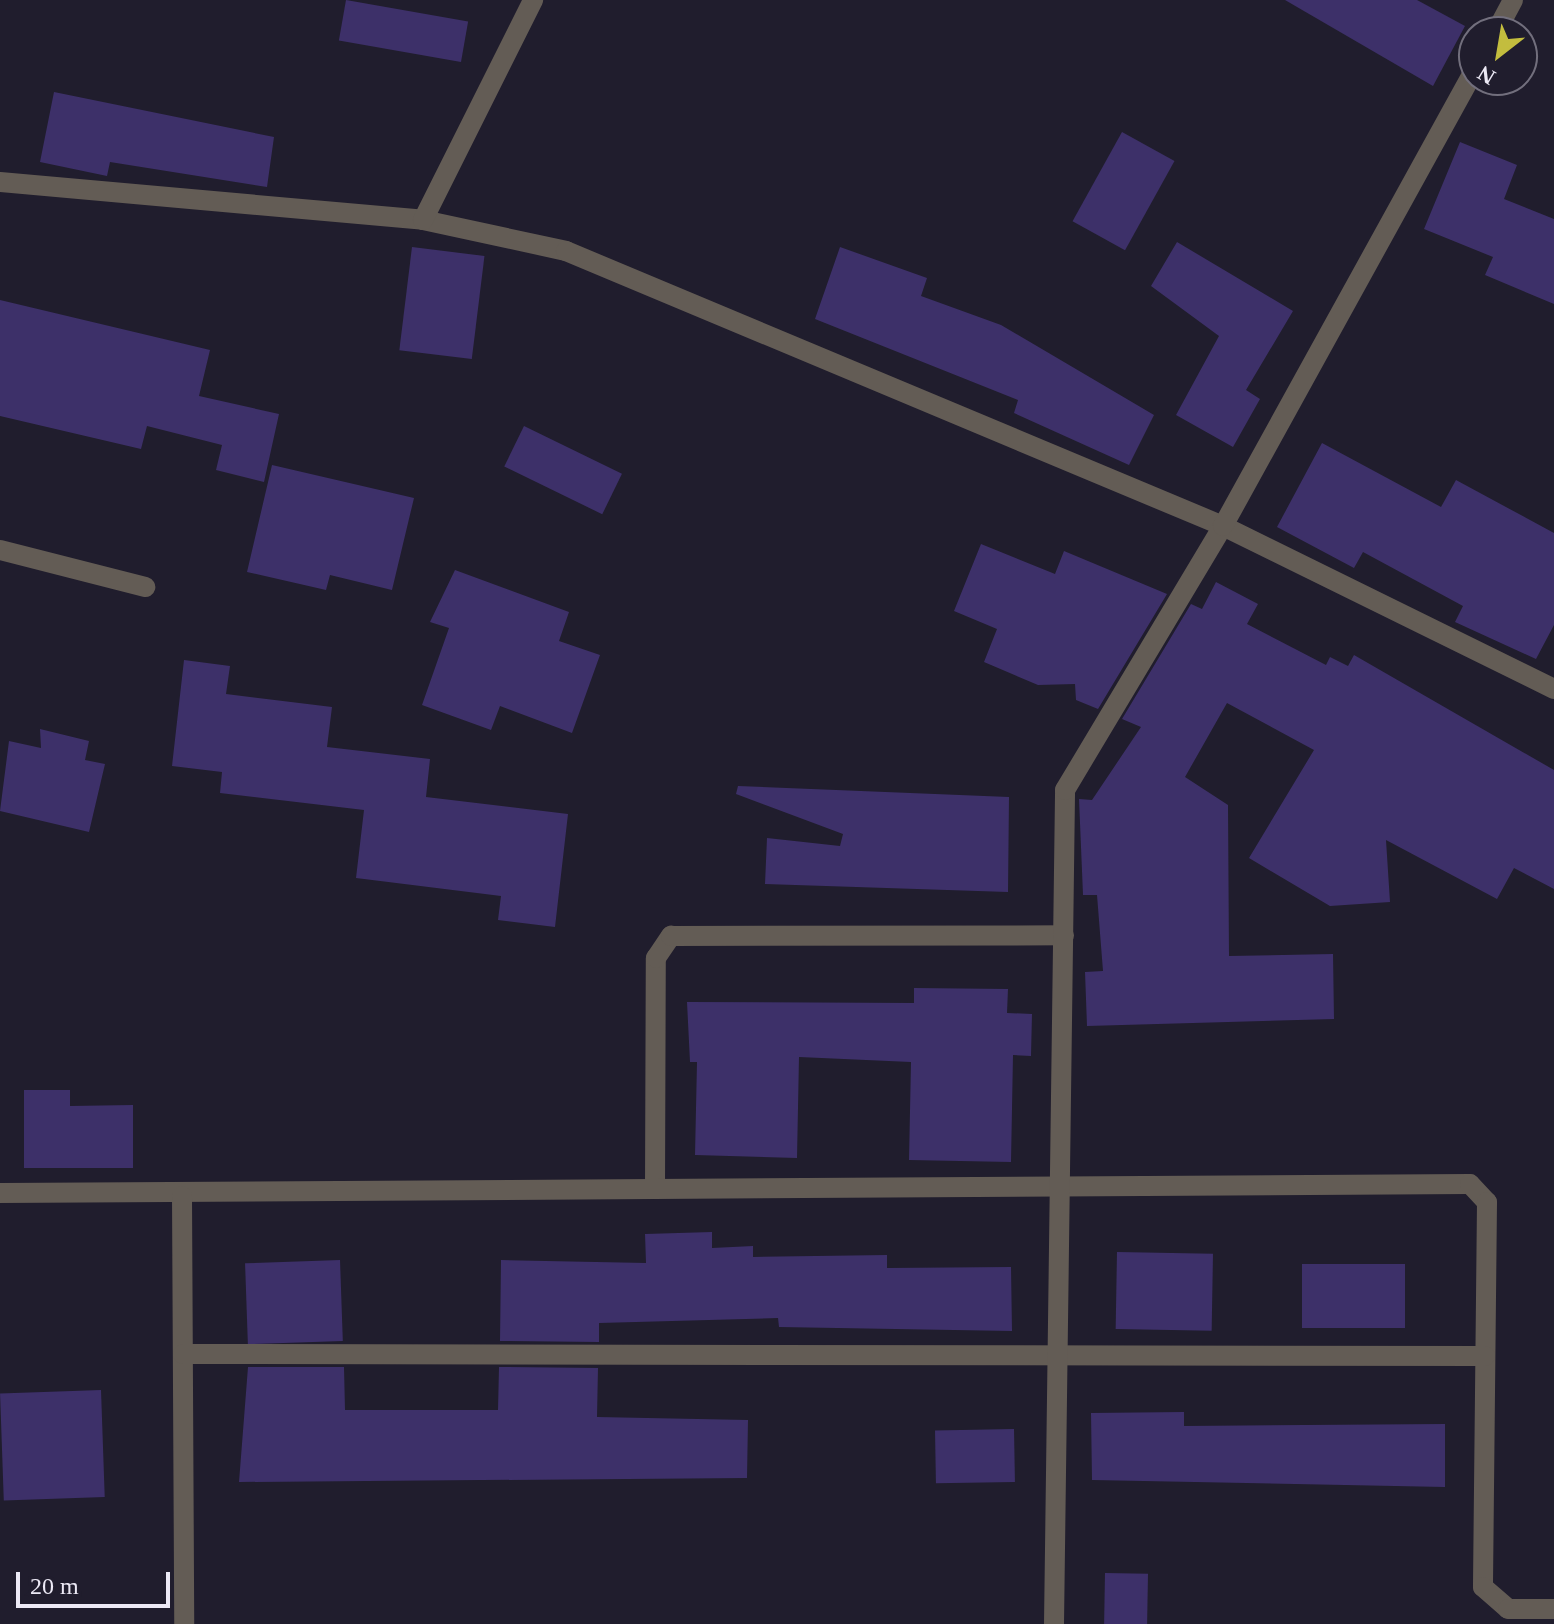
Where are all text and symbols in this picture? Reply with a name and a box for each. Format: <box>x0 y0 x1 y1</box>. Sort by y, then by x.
north arrow <box>1458 16 1538 96</box>
text: N <box>1473 60 1500 90</box>
scale bar <box>20 1556 174 1606</box>
text: 20 m <box>30 1573 79 1599</box>

